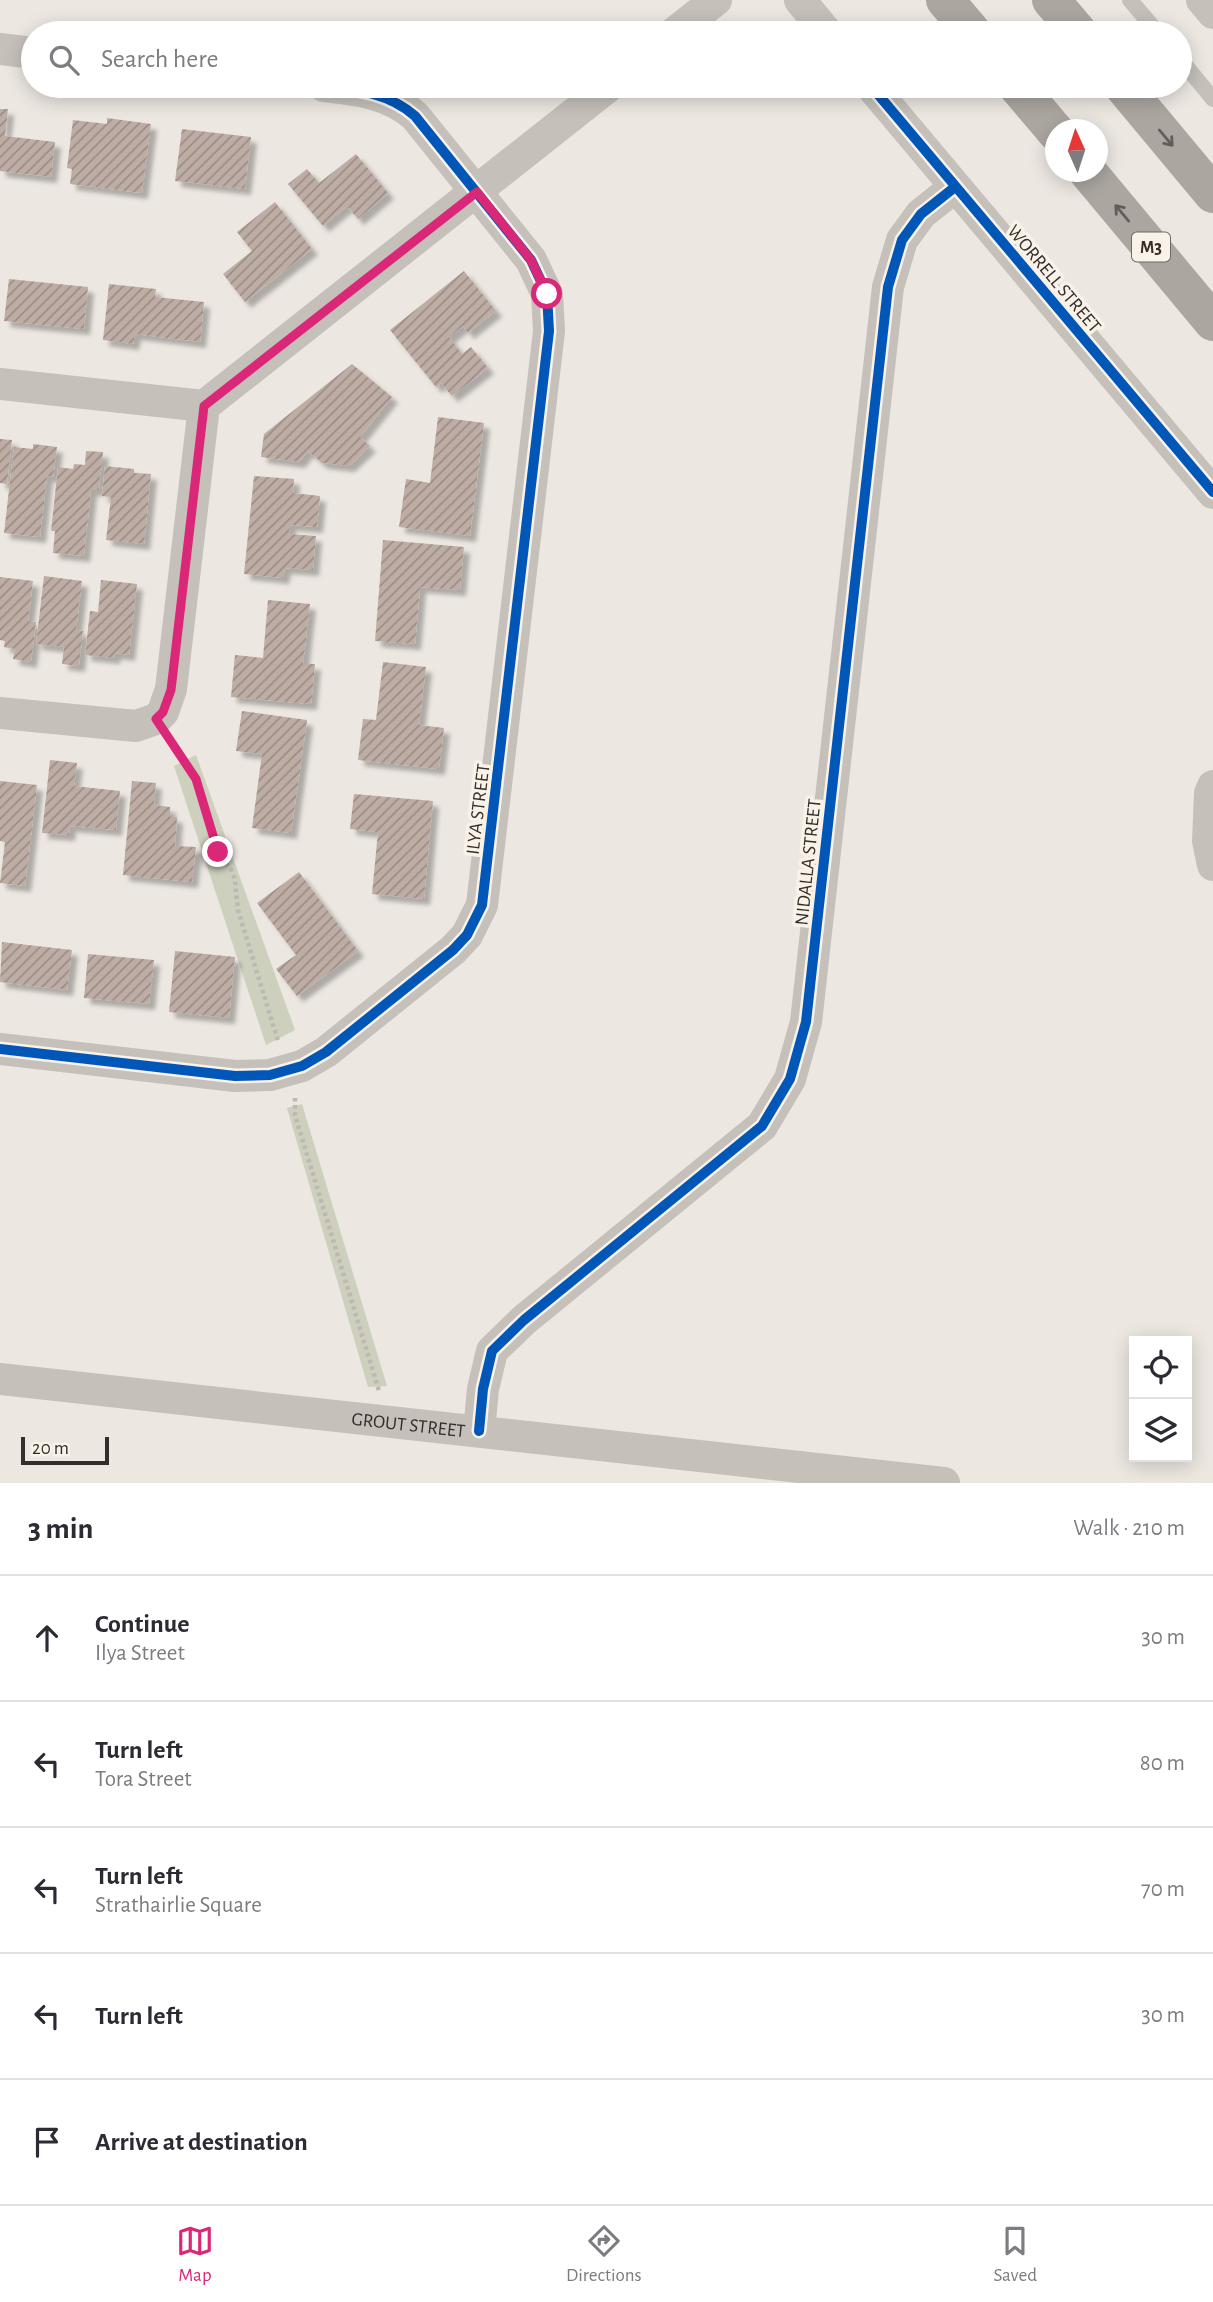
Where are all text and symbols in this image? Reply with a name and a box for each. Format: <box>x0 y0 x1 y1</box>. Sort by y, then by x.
search box <box>21 21 1192 98</box>
icon: search <box>45 41 83 79</box>
text: Search here <box>101 46 219 72</box>
north arrow <box>1045 119 1108 182</box>
one-way arrow <box>1158 129 1174 147</box>
one-way arrow <box>1115 204 1130 222</box>
street label: WORRELL STREET <box>1003 222 1104 336</box>
road number: M3 <box>1132 232 1170 262</box>
route start <box>531 278 562 309</box>
street label: ILYA STREET <box>463 763 493 856</box>
street label: NIDALLA STREET <box>792 798 825 926</box>
route end <box>202 836 233 867</box>
map controls <box>1129 1336 1192 1462</box>
button: locate <box>1129 1336 1192 1399</box>
button: layers <box>1129 1399 1192 1462</box>
street label: GROUT STREET <box>350 1410 466 1441</box>
scale bar <box>21 1434 108 1466</box>
text: 20 m <box>32 1439 69 1458</box>
text: 3 min <box>28 1514 93 1544</box>
text: Walk · 210 m <box>1073 1517 1185 1540</box>
text: Continue <box>95 1611 190 1637</box>
icon: ahead <box>28 1619 66 1657</box>
text: 30 m <box>1141 1626 1185 1649</box>
text: Ilya Street <box>95 1642 185 1665</box>
text: Turn left <box>95 1737 183 1763</box>
icon: left <box>28 1745 66 1783</box>
text: 80 m <box>1140 1752 1185 1775</box>
text: Tora Street <box>95 1768 192 1791</box>
text: Turn left <box>95 1863 183 1889</box>
icon: left <box>28 1871 66 1909</box>
text: 70 m <box>1141 1878 1185 1901</box>
text: Strathairlie Square <box>95 1894 262 1917</box>
icon: left <box>28 1997 66 2035</box>
text: Turn left <box>95 2003 183 2029</box>
text: 30 m <box>1141 2004 1185 2027</box>
icon: arrive <box>28 2123 66 2161</box>
text: Arrive at destination <box>95 2129 308 2155</box>
tab: Map <box>176 2222 214 2287</box>
tab: Directions <box>566 2222 642 2287</box>
tab: Saved <box>994 2222 1037 2287</box>

